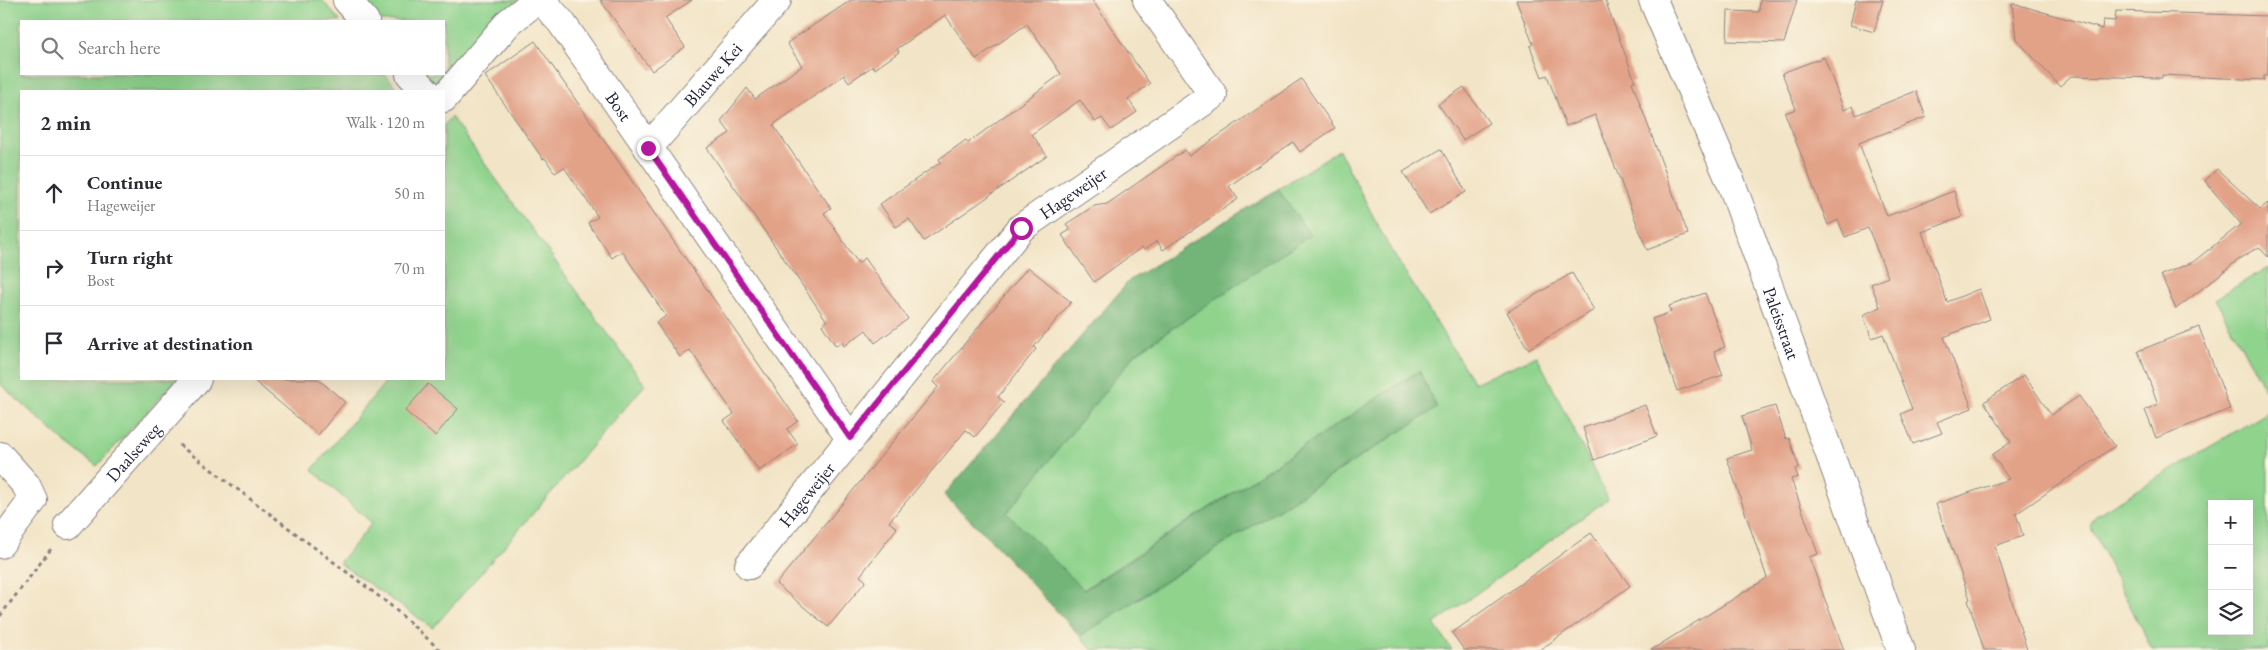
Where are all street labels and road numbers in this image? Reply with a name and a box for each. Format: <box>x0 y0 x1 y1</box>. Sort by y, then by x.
street label: Blauwe Kei <box>678 37 747 111</box>
street label: Bost <box>601 87 638 126</box>
street label: Hageweijer <box>1034 161 1111 224</box>
street label: Paleisstraat <box>1758 284 1806 363</box>
street label: Daalseweg <box>100 417 165 486</box>
street label: Hageweijer <box>773 457 839 531</box>

